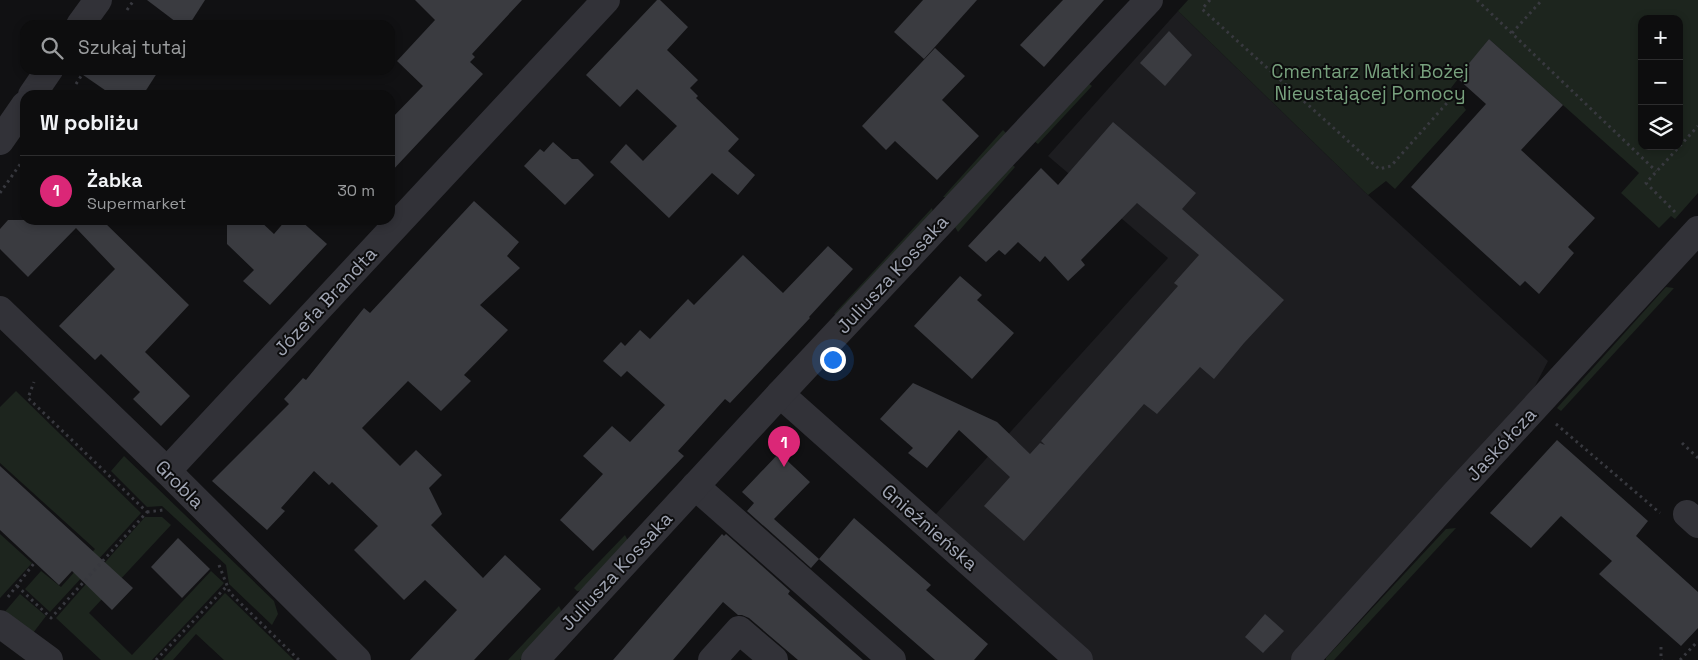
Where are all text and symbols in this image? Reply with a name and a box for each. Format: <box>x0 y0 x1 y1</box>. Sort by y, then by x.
map controls <box>1638 15 1683 150</box>
button: + <box>1638 15 1683 60</box>
search box <box>20 20 395 75</box>
icon: search <box>38 34 66 62</box>
text: Szukaj tutaj <box>78 35 186 60</box>
park label: Cmentarz Matki Bożej Nieustającej Pomocy <box>1271 59 1469 106</box>
button: − <box>1638 60 1683 105</box>
button: layers <box>1638 105 1683 150</box>
text: W pobliżu <box>40 109 139 136</box>
text: Żabka <box>87 168 143 193</box>
text: 1 <box>52 180 60 201</box>
text: 30 m <box>337 180 375 201</box>
text: Supermarket <box>87 193 186 214</box>
street label: Juliusza Kossaka <box>831 210 954 339</box>
street label: Józefa Brandta <box>268 241 382 361</box>
your location <box>820 347 846 373</box>
street label: Jaskółcza <box>1461 402 1542 486</box>
pin: 1 <box>768 426 800 467</box>
street label: Grobla <box>150 455 209 514</box>
street label: Gnieźnieńska <box>876 479 983 576</box>
street label: Juliusza Kossaka <box>555 507 678 636</box>

